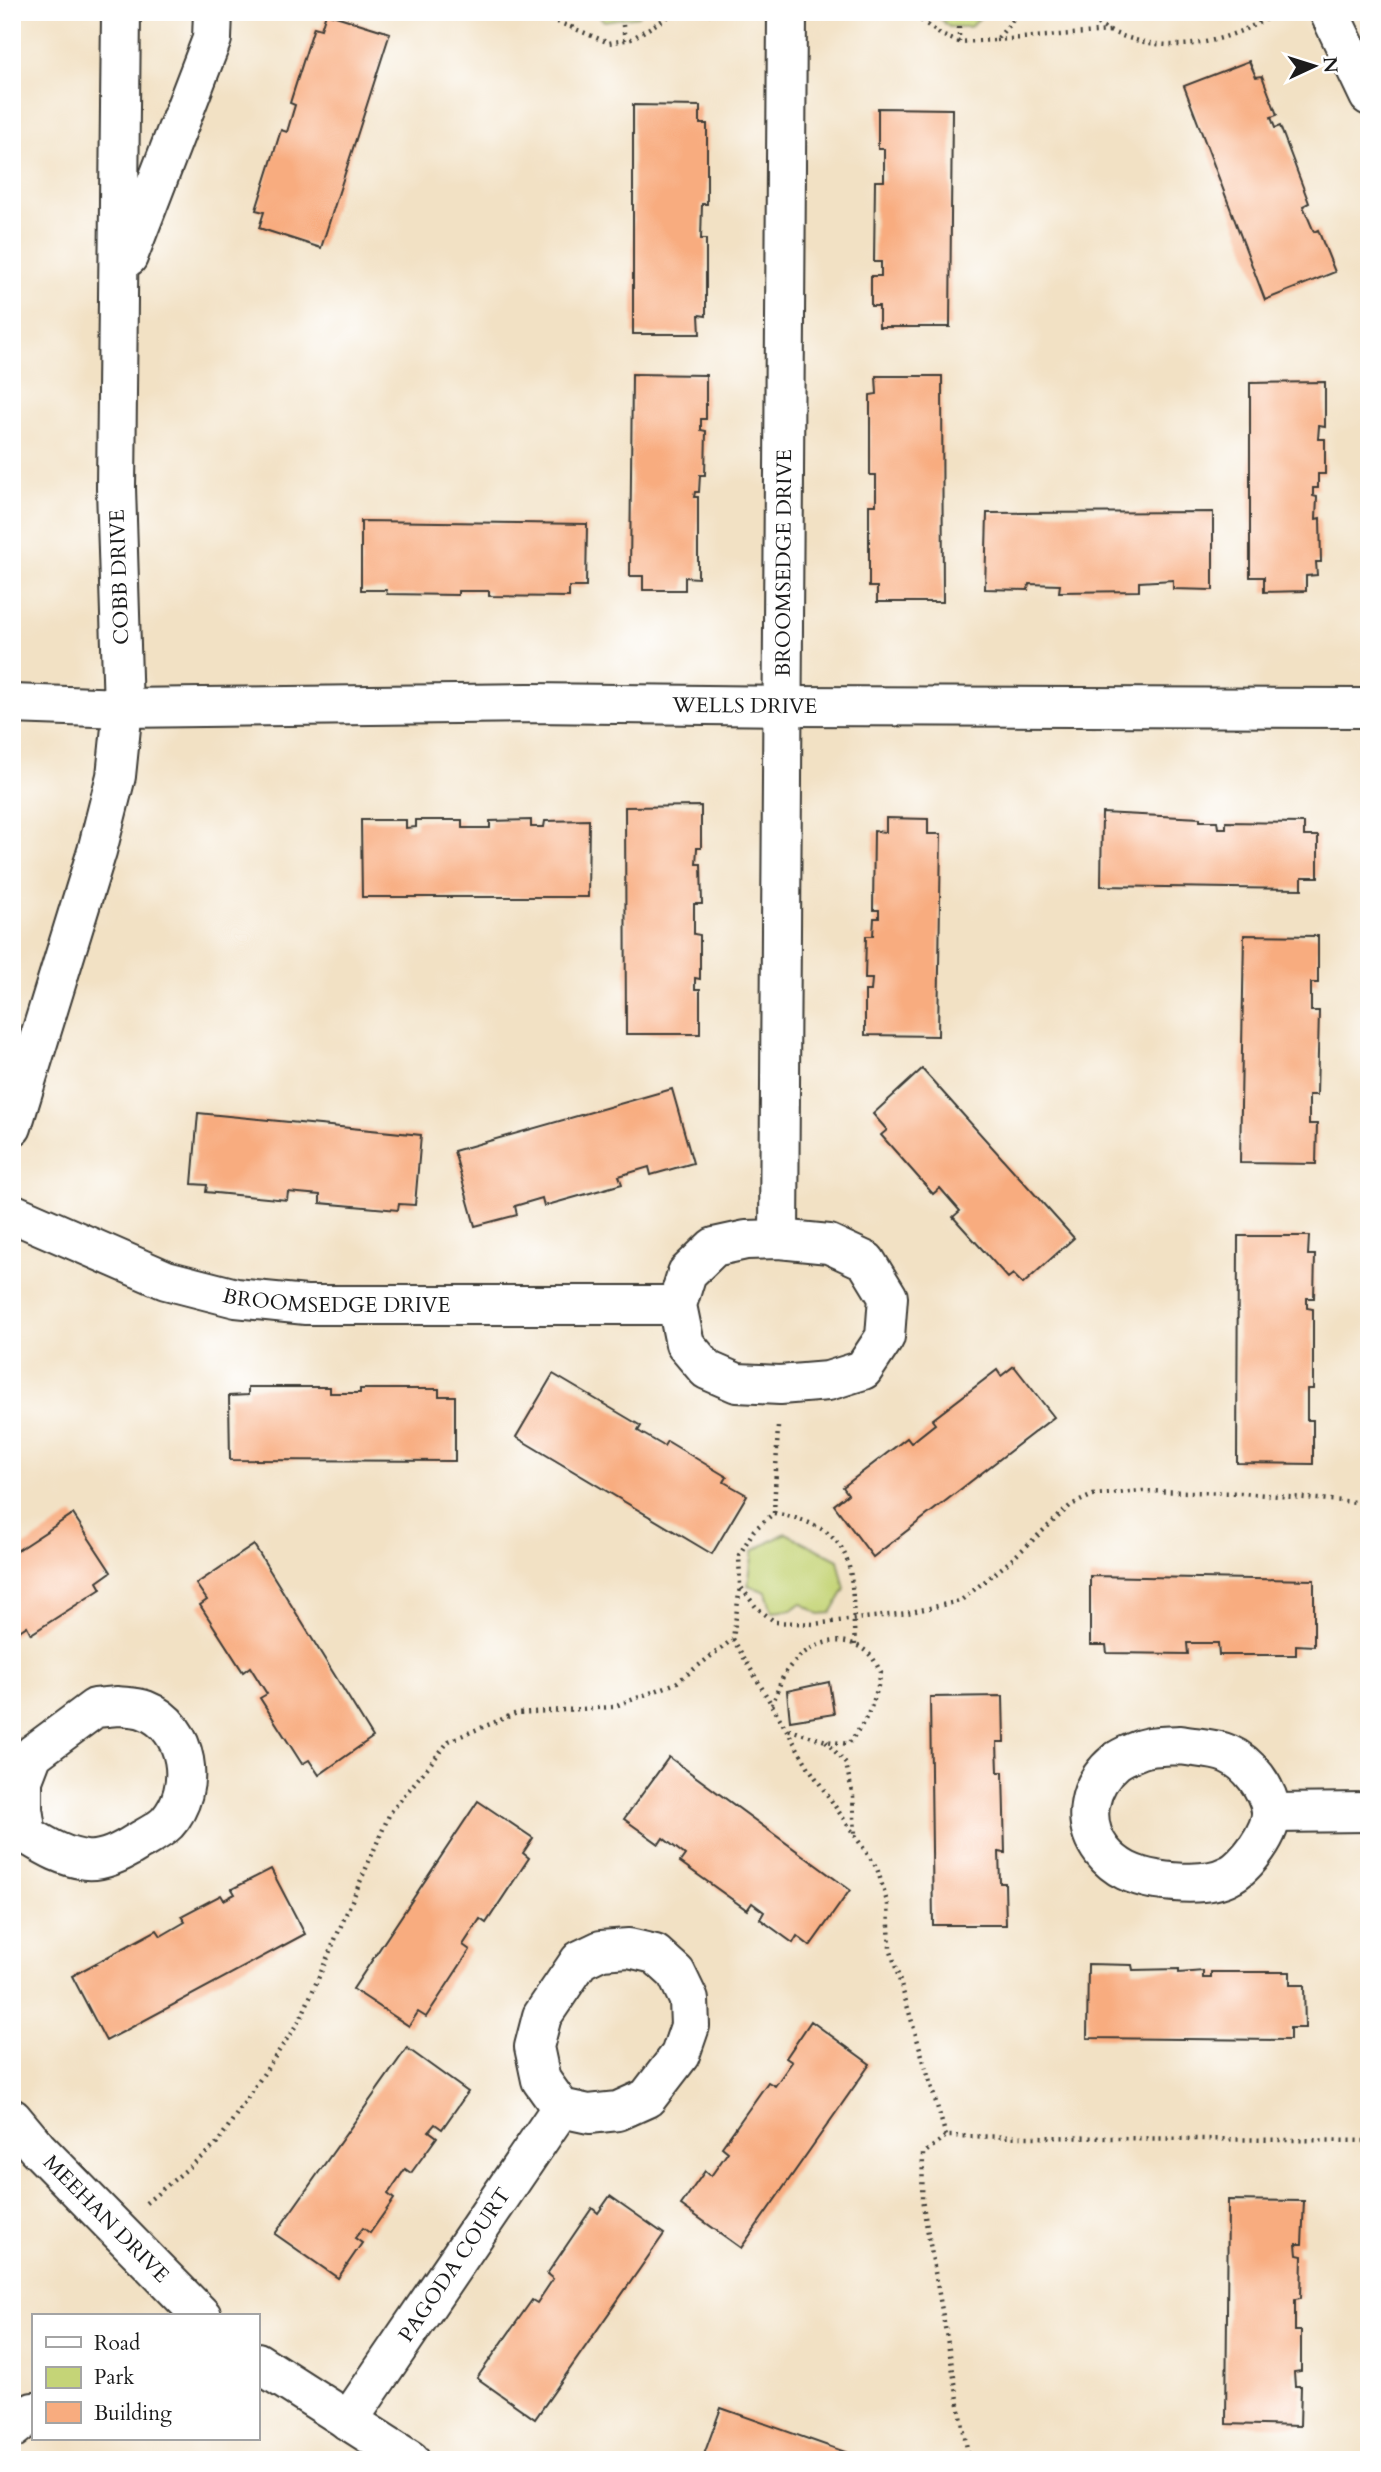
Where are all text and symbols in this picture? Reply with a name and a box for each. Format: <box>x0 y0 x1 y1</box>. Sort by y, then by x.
north arrow <box>1280 32 1350 102</box>
text: N <box>1316 56 1344 75</box>
street label: BROOMSEDGE DRIVE <box>769 449 799 677</box>
street label: COBB DRIVE <box>103 509 136 645</box>
street label: WELLS DRIVE <box>671 691 817 721</box>
street label: BROOMSEDGE DRIVE <box>219 1281 450 1320</box>
street label: MEEHAN DRIVE <box>36 2148 176 2289</box>
street label: PAGODA COURT <box>392 2182 518 2348</box>
legend <box>32 2314 259 2440</box>
text: Road <box>94 2329 140 2358</box>
text: Park <box>94 2363 135 2392</box>
text: Building <box>94 2399 172 2428</box>

